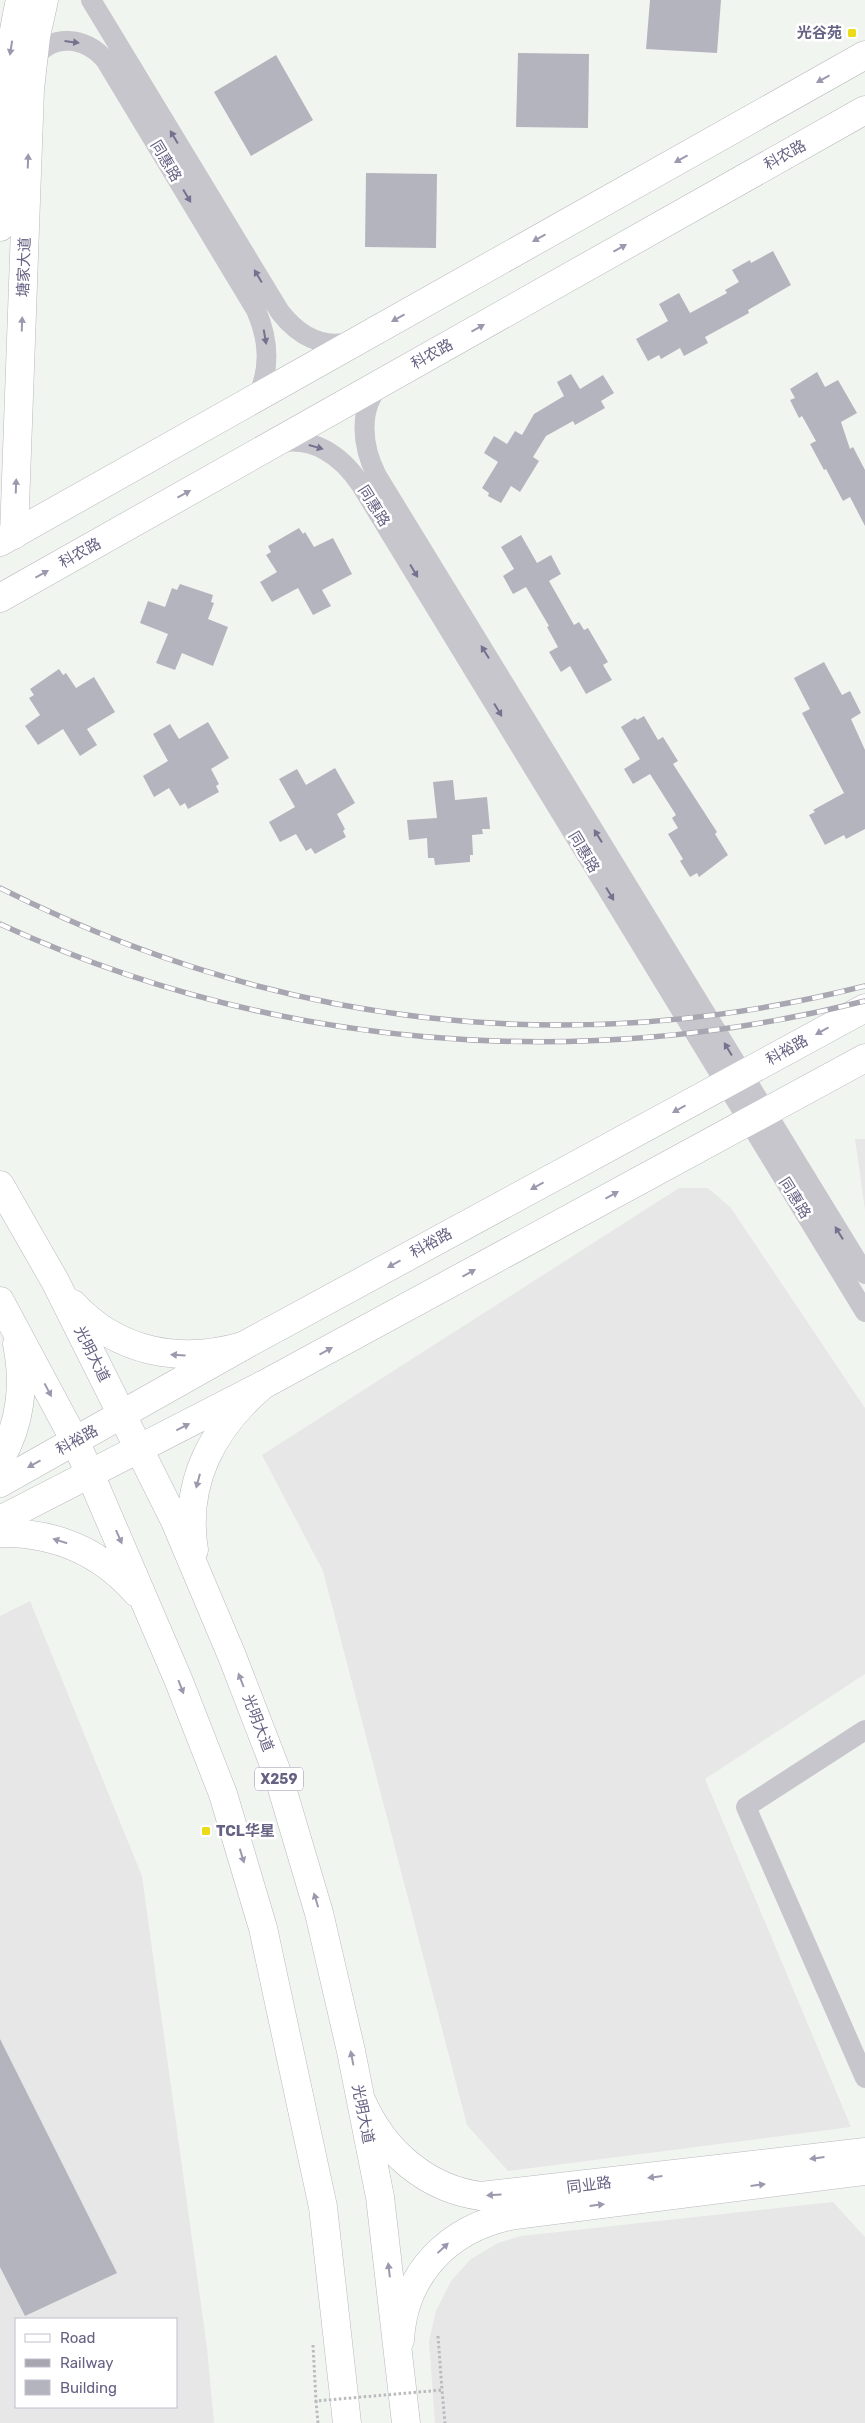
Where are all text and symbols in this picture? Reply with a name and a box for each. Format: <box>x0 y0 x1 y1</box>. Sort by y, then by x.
place label: 光谷苑 <box>797 24 842 42</box>
marker: 光谷苑 <box>846 27 858 39</box>
one-way arrow <box>65 38 81 46</box>
one-way arrow <box>6 40 14 56</box>
one-way arrow <box>815 75 830 83</box>
one-way arrow <box>169 131 178 144</box>
street label: 科农路 <box>761 136 809 174</box>
street label: 同惠路 <box>147 137 185 185</box>
one-way arrow <box>24 153 32 169</box>
one-way arrow <box>674 154 688 163</box>
one-way arrow <box>183 189 192 202</box>
one-way arrow <box>533 234 546 243</box>
street label: 塘家大道 <box>14 237 34 297</box>
one-way arrow <box>613 244 626 253</box>
one-way arrow <box>253 270 262 283</box>
one-way arrow <box>391 314 404 323</box>
one-way arrow <box>18 315 26 331</box>
one-way arrow <box>471 324 485 332</box>
one-way arrow <box>262 330 270 346</box>
street label: 科农路 <box>408 335 456 373</box>
one-way arrow <box>308 443 323 451</box>
one-way arrow <box>12 478 20 494</box>
street label: 同惠路 <box>354 482 394 530</box>
one-way arrow <box>177 490 191 498</box>
street label: 科农路 <box>56 534 104 572</box>
one-way arrow <box>409 565 419 578</box>
one-way arrow <box>36 569 49 578</box>
one-way arrow <box>481 646 490 659</box>
one-way arrow <box>494 704 503 717</box>
street label: 同惠路 <box>565 828 603 876</box>
one-way arrow <box>593 829 602 842</box>
one-way arrow <box>605 888 614 901</box>
one-way arrow <box>815 1027 829 1035</box>
street label: 科裕路 <box>763 1031 811 1069</box>
one-way arrow <box>724 1042 733 1055</box>
one-way arrow <box>673 1104 686 1113</box>
street label: 同惠路 <box>775 1174 815 1222</box>
one-way arrow <box>529 1182 544 1190</box>
one-way arrow <box>605 1191 619 1200</box>
street label: 科裕路 <box>407 1224 455 1262</box>
one-way arrow <box>835 1226 844 1239</box>
one-way arrow <box>387 1260 401 1268</box>
one-way arrow <box>462 1269 477 1277</box>
street label: 光明大道 <box>70 1323 114 1385</box>
one-way arrow <box>319 1347 334 1355</box>
one-way arrow <box>170 1351 186 1359</box>
one-way arrow <box>44 1383 52 1398</box>
street label: 科裕路 <box>53 1421 101 1459</box>
one-way arrow <box>176 1423 190 1431</box>
one-way arrow <box>26 1460 41 1468</box>
one-way arrow <box>193 1474 201 1489</box>
one-way arrow <box>115 1530 123 1544</box>
one-way arrow <box>52 1536 67 1544</box>
one-way arrow <box>237 1673 245 1687</box>
one-way arrow <box>178 1679 186 1694</box>
street label: 光明大道 <box>239 1692 277 1754</box>
road number: X259 <box>255 1768 303 1790</box>
place label: TCL华星 <box>216 1822 275 1840</box>
marker: TCL华星 <box>200 1825 212 1837</box>
one-way arrow <box>238 1849 246 1864</box>
one-way arrow <box>311 1893 319 1908</box>
one-way arrow <box>348 2051 356 2066</box>
street label: 光明大道 <box>348 2083 378 2145</box>
one-way arrow <box>808 2154 824 2162</box>
street label: 同业路 <box>566 2173 612 2197</box>
one-way arrow <box>647 2173 663 2181</box>
one-way arrow <box>750 2180 766 2188</box>
one-way arrow <box>486 2192 502 2200</box>
one-way arrow <box>589 2201 605 2209</box>
one-way arrow <box>437 2242 449 2254</box>
one-way arrow <box>385 2262 393 2278</box>
legend <box>15 2318 178 2408</box>
text: Road <box>60 2329 96 2347</box>
text: Railway <box>60 2354 114 2372</box>
text: Building <box>60 2379 117 2397</box>

